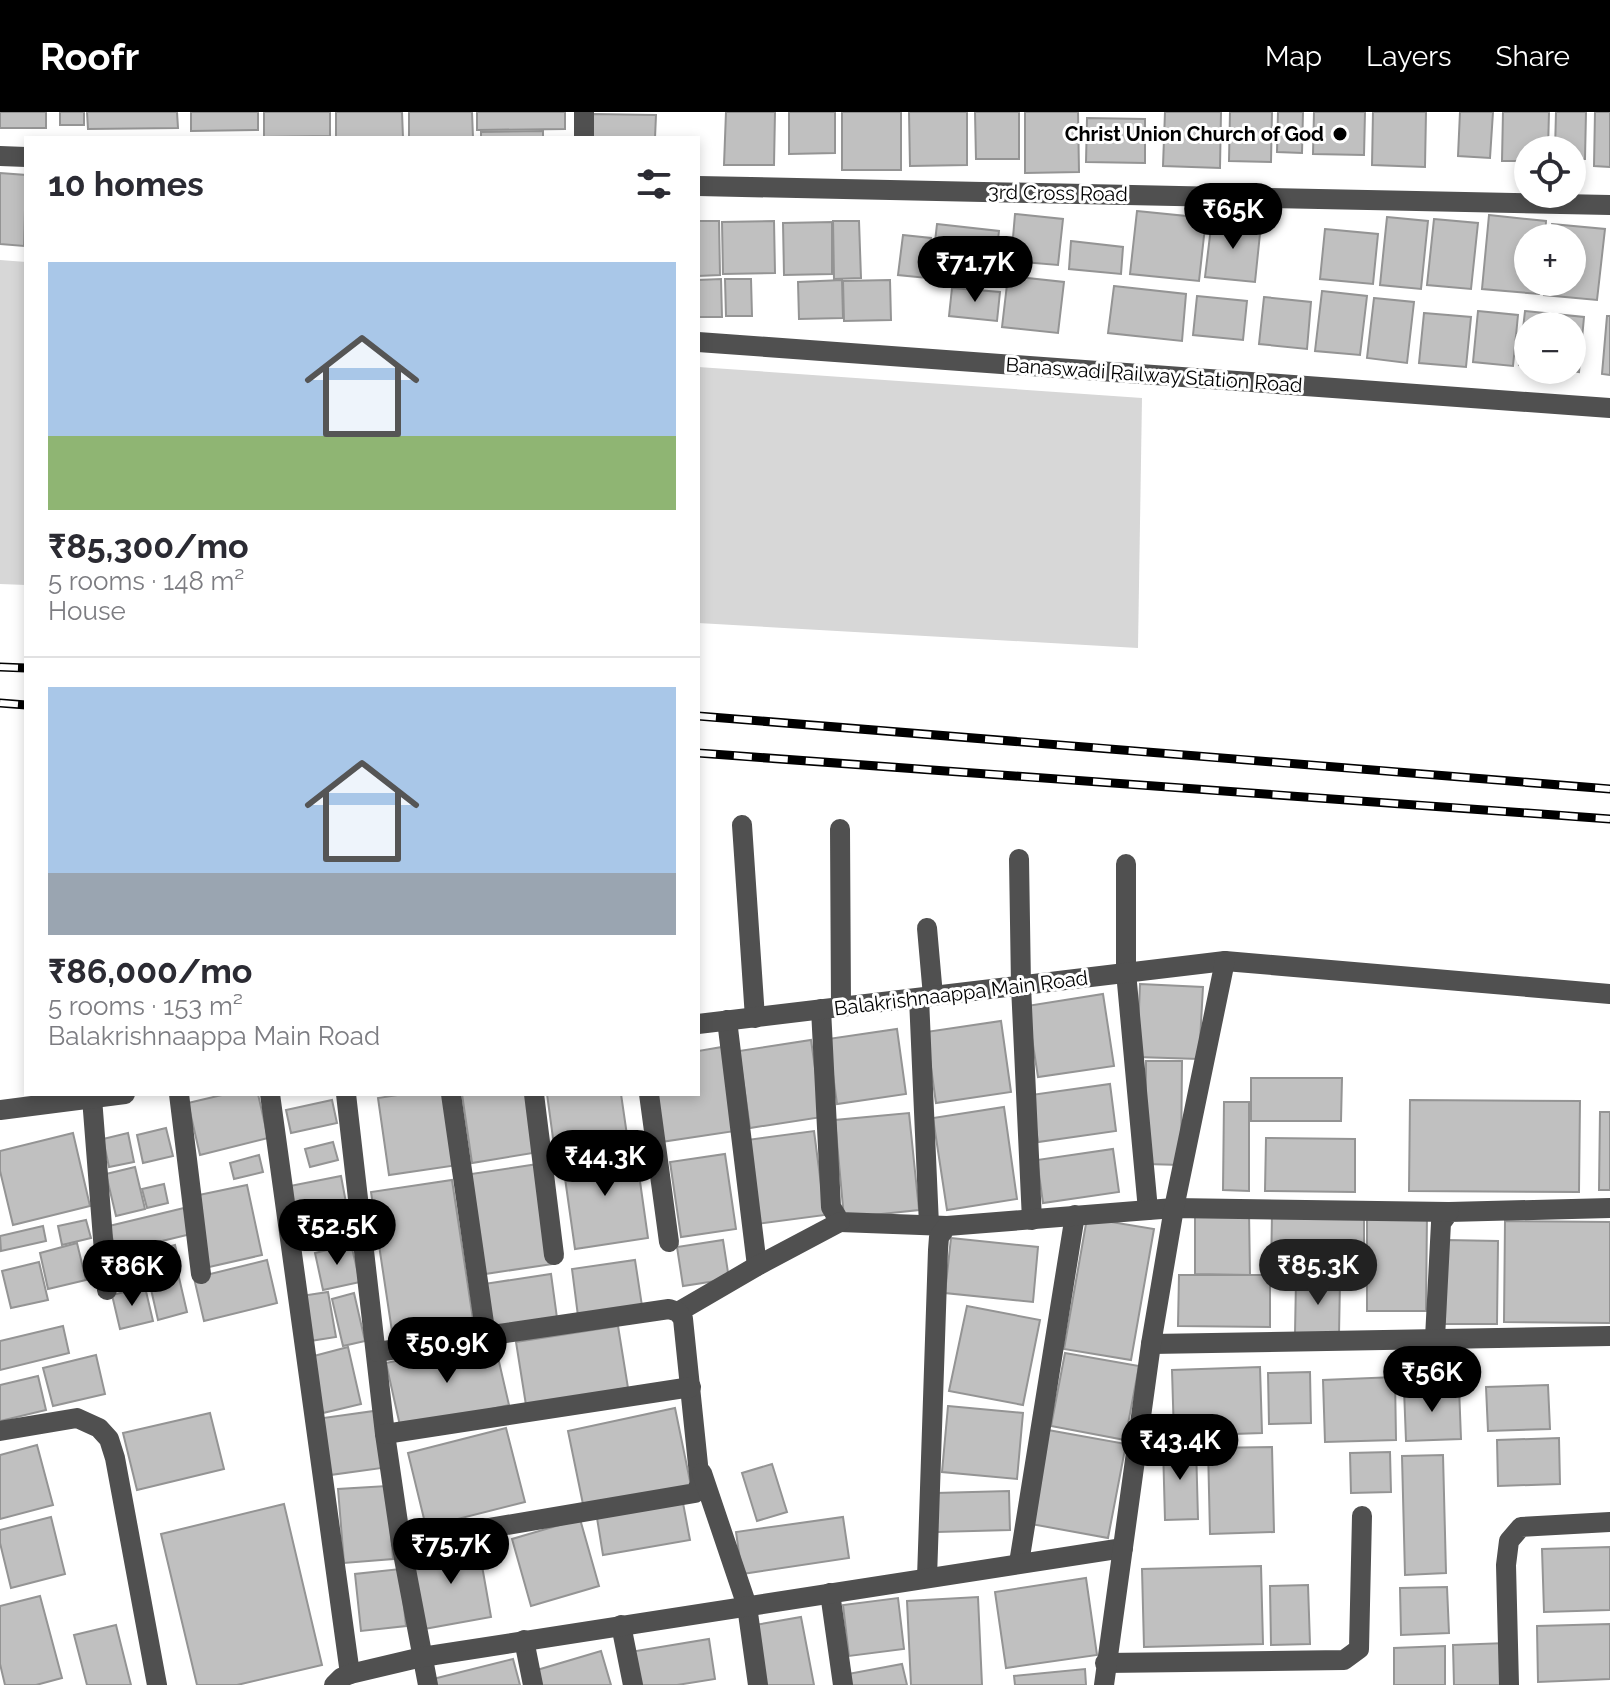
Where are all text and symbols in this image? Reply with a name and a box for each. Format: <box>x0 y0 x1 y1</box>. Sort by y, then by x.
text: Roofr <box>40 34 139 79</box>
text: Map <box>1265 40 1322 73</box>
text: Layers <box>1366 40 1452 73</box>
text: Share <box>1496 40 1570 73</box>
place label: Christ Union Church of God <box>1065 122 1324 146</box>
marker: Christ Union Church of God <box>1331 125 1349 143</box>
map controls <box>1514 136 1586 384</box>
button: locate <box>1514 136 1586 208</box>
icon: filters <box>632 162 676 206</box>
text: 10 homes <box>48 164 204 204</box>
street label: 3rd Cross Road <box>988 180 1128 206</box>
pin: ₹65K <box>1186 183 1280 251</box>
text: ₹65K <box>1202 194 1264 224</box>
button: + <box>1514 224 1586 296</box>
pin: ₹71.7K <box>910 236 1040 304</box>
text: ₹71.7K <box>936 247 1014 277</box>
button: − <box>1514 312 1586 384</box>
icon: home <box>290 314 434 458</box>
street label: Banaswadi Railway Station Road <box>1005 353 1303 397</box>
text: ₹85,300/mo <box>48 526 249 566</box>
text: 5 rooms · 148 m² <box>48 566 244 596</box>
text: House <box>48 596 126 626</box>
icon: home <box>290 739 434 883</box>
text: ₹86,000/mo <box>48 951 252 991</box>
street label: Balakrishnaappa Main Road <box>833 966 1089 1020</box>
text: 5 rooms · 153 m² <box>48 991 243 1021</box>
text: Balakrishnaappa Main Road <box>48 1021 380 1051</box>
pin: ₹44.3K <box>540 1130 670 1198</box>
text: ₹44.3K <box>564 1141 646 1171</box>
pin: ₹52.5K <box>272 1199 402 1267</box>
text: ₹52.5K <box>297 1210 377 1240</box>
pin: ₹85.3K <box>1253 1239 1383 1307</box>
pin: ₹86K <box>85 1240 179 1308</box>
text: ₹85.3K <box>1277 1250 1359 1280</box>
text: ₹86K <box>101 1251 163 1281</box>
pin: ₹50.9K <box>382 1317 512 1385</box>
text: ₹50.9K <box>406 1328 488 1358</box>
pin: ₹56K <box>1385 1346 1479 1414</box>
text: ₹56K <box>1401 1357 1463 1387</box>
pin: ₹43.4K <box>1115 1414 1245 1482</box>
text: ₹43.4K <box>1139 1425 1221 1455</box>
pin: ₹75.7K <box>386 1518 516 1586</box>
text: ₹75.7K <box>411 1529 491 1559</box>

